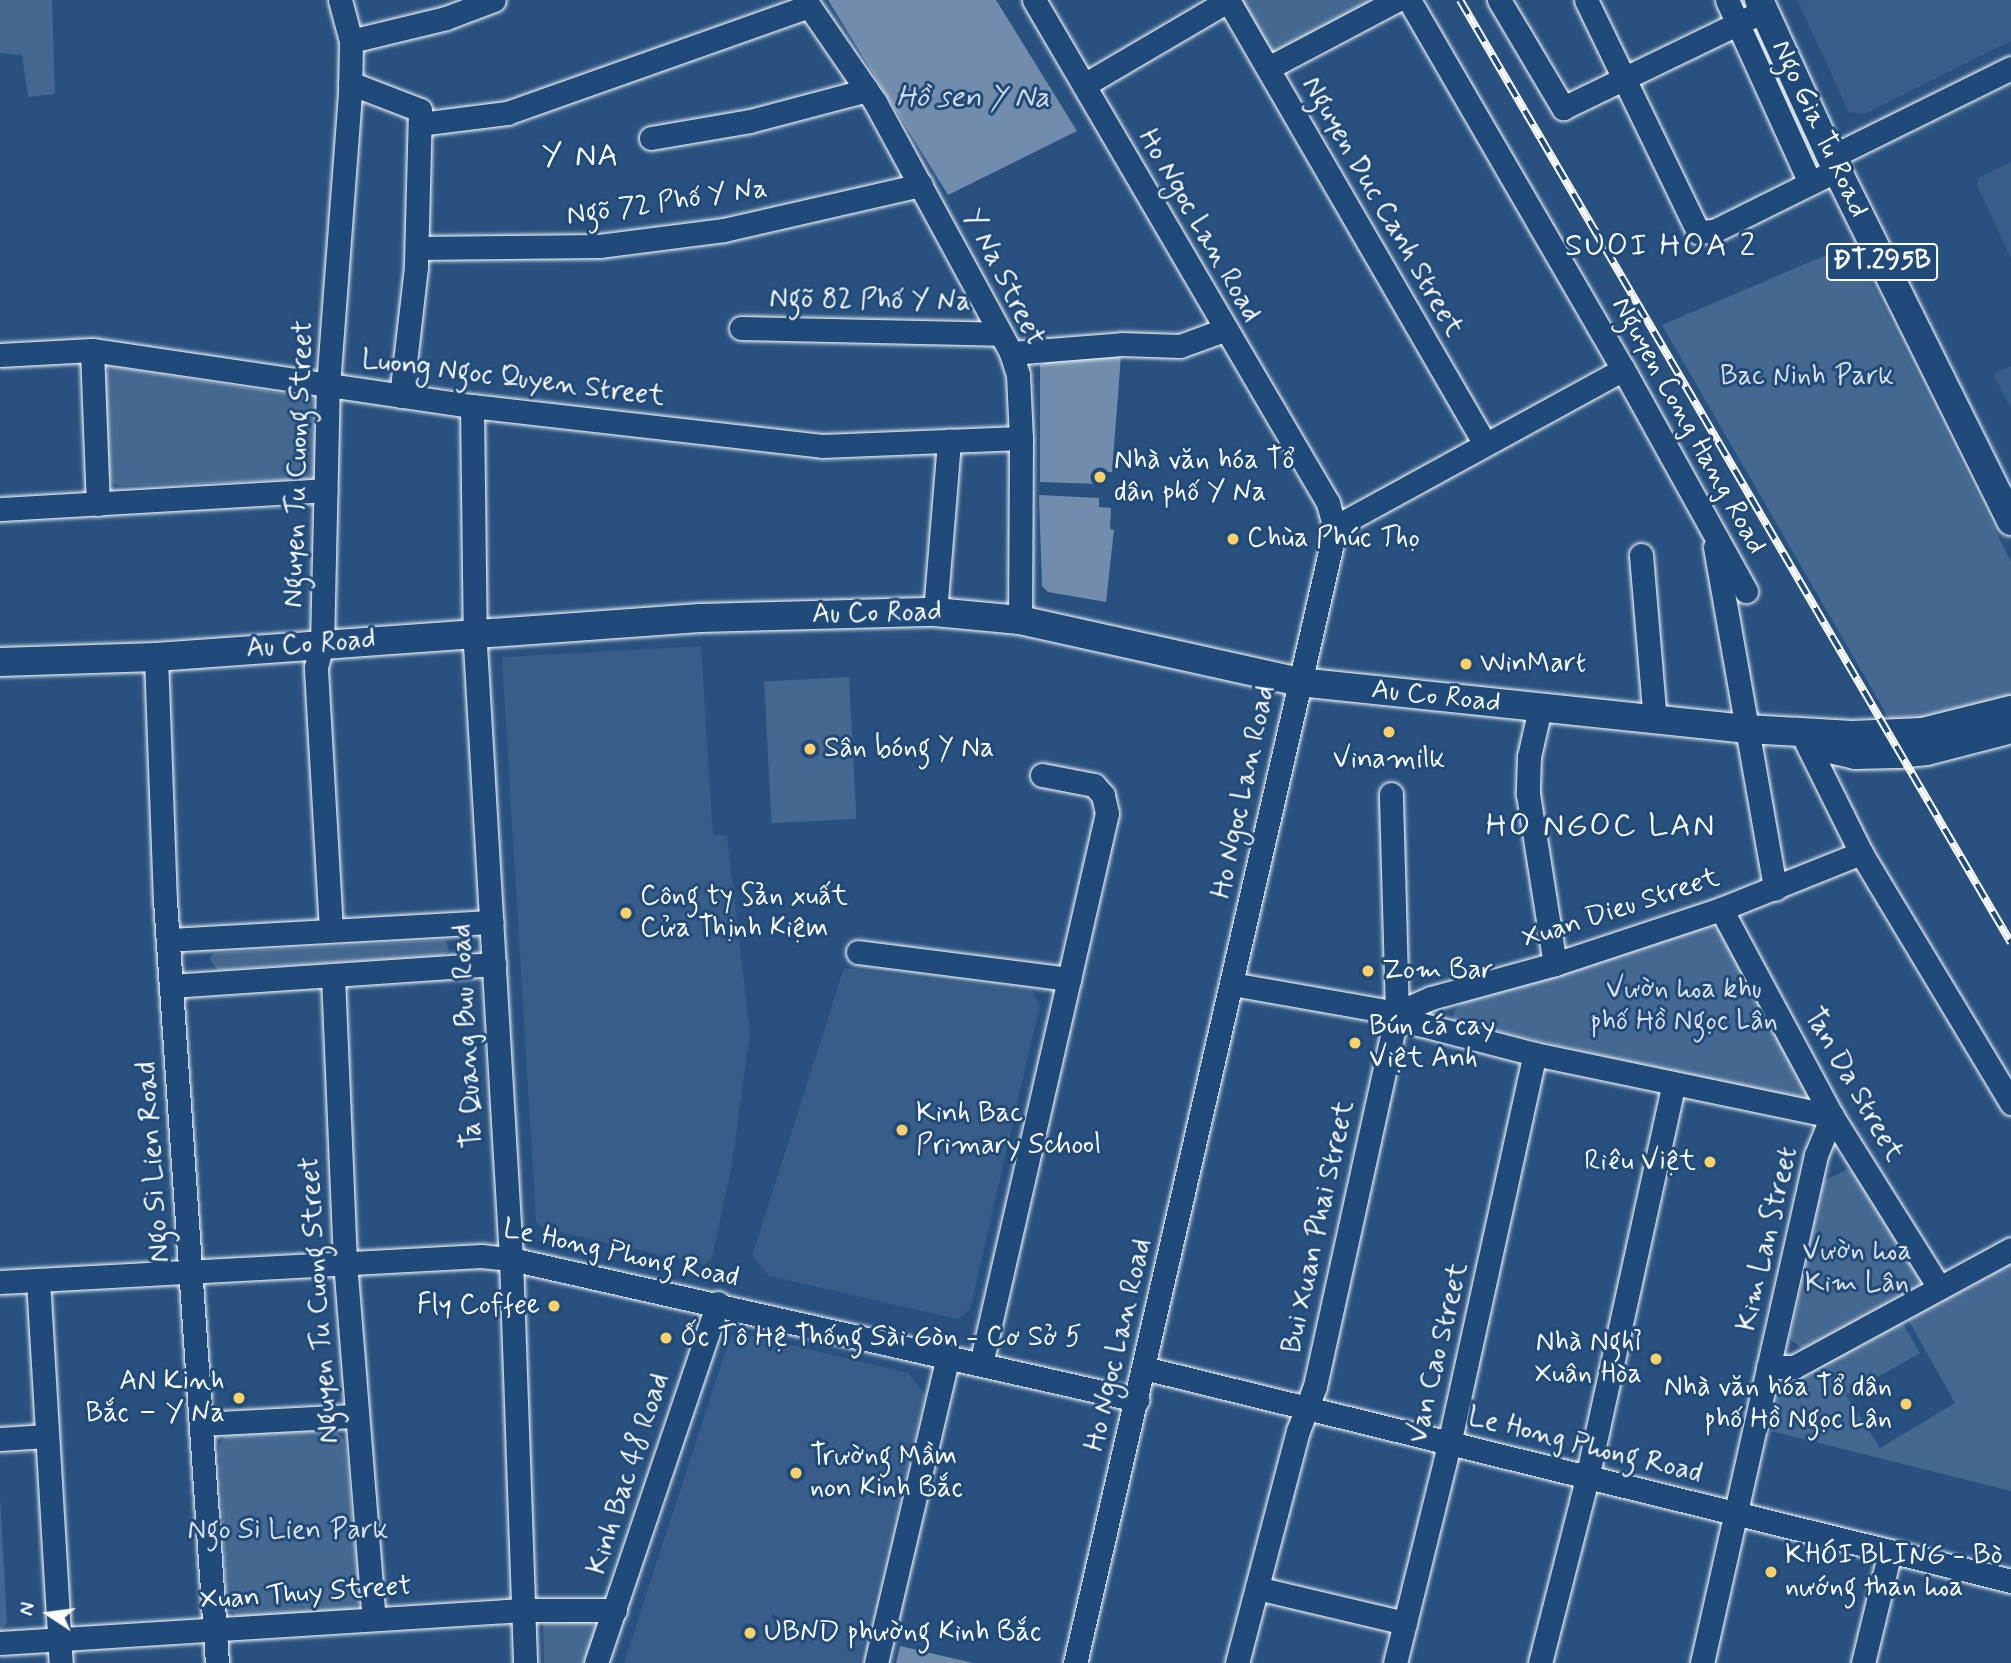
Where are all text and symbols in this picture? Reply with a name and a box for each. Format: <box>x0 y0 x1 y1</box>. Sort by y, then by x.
street label: Ngo Gia Tu Road <box>1765 38 1873 220</box>
street label: Nguyen Duc Canh Street <box>1294 71 1470 343</box>
water label: Hồ sen Y Na <box>895 80 1051 116</box>
street label: Ho Ngoc Lan Road <box>1132 126 1266 326</box>
district label: Y NA <box>542 137 620 175</box>
street label: Ngõ 72 Phố Y Na <box>565 172 769 234</box>
street label: Y Na Street <box>955 205 1051 351</box>
district label: SUOI HOA 2 <box>1570 227 1752 265</box>
road number: ĐT.295B <box>1826 240 1938 284</box>
street label: Ngõ 82 Phố Y Na <box>769 282 971 320</box>
street label: Nguyen Cong Hang Road <box>1604 293 1772 559</box>
street label: Nguyen Tu Cuong Street <box>277 321 321 607</box>
street label: Luong Ngoc Quyen Street <box>357 343 669 415</box>
park label: Bac Ninh Park <box>1722 360 1892 394</box>
place label: Nhà văn hóa Tổ dân phố Y Na <box>1114 444 1293 510</box>
marker: Nhà văn hóa Tổ dân phố Y Na <box>1092 469 1108 485</box>
place label: Chùa Phúc Thọ <box>1247 522 1419 556</box>
marker: Chùa Phúc Thọ <box>1225 531 1241 547</box>
street label: Au Co Road <box>811 596 943 632</box>
street label: Au Co Road <box>244 624 378 666</box>
place label: WinMart <box>1480 647 1586 681</box>
marker: WinMart <box>1458 656 1474 672</box>
street label: Au Co Road <box>1369 673 1503 721</box>
street label: Ho Ngoc Lan Road <box>1206 685 1282 899</box>
marker: Vinamilk <box>1381 724 1397 740</box>
place label: Sân bóng Y Na <box>824 732 994 766</box>
marker: Sân bóng Y Na <box>802 741 818 757</box>
place label: Vinamilk <box>1333 743 1445 777</box>
district label: HO NGOC LAN <box>1488 807 1714 845</box>
street label: Xuan Dieu Street <box>1517 861 1725 957</box>
place label: Công ty Sản xuất Cửa Thịnh Kiệm <box>640 880 855 946</box>
marker: Công ty Sản xuất Cửa Thịnh Kiệm <box>618 905 634 921</box>
street label: Ta Quang Buu Road <box>445 924 491 1148</box>
place label: Zom Bar <box>1382 954 1493 988</box>
marker: Zom Bar <box>1360 963 1376 979</box>
park label: Vườn hoa khu phố Hồ Ngọc Lân <box>1589 973 1779 1039</box>
street label: Tan Da Street <box>1796 1002 1910 1168</box>
place label: Bún cá cay Việt Anh <box>1369 1010 1493 1076</box>
marker: Bún cá cay Việt Anh <box>1347 1035 1363 1051</box>
street label: Ngo Si Lien Road <box>130 1063 178 1261</box>
place label: Kinh Bac Primary School <box>916 1097 1101 1163</box>
street label: Bui Xuan Phai Street <box>1276 1100 1362 1354</box>
marker: Kinh Bac Primary School <box>894 1122 910 1138</box>
street label: Kim Lan Street <box>1730 1140 1806 1338</box>
place label: Riêu Việt <box>1584 1145 1696 1179</box>
marker: Riêu Việt <box>1702 1154 1718 1170</box>
street label: Nguyen Tu Cuong Street <box>293 1157 347 1443</box>
street label: Le Hong Phong Road <box>501 1213 741 1295</box>
park label: Vườn hoa Kim Lân <box>1802 1235 1912 1301</box>
street label: Ho Ngoc Lan Road <box>1079 1239 1159 1451</box>
street label: Van Cao Street <box>1401 1258 1477 1448</box>
place label: Fly Coffee <box>417 1289 540 1323</box>
marker: Fly Coffee <box>546 1298 562 1314</box>
place label: Ốc Tô Hệ Thống Sài Gòn - Cơ Sở 5 <box>680 1321 1078 1355</box>
place label: Nhà Nghỉ Xuân Hòa <box>1532 1326 1642 1392</box>
marker: Ốc Tô Hệ Thống Sài Gòn - Cơ Sở 5 <box>658 1330 674 1346</box>
marker: Nhà Nghỉ Xuân Hòa <box>1648 1351 1664 1367</box>
place label: AN Kinh Bắc – Y Na <box>86 1365 225 1431</box>
street label: Kinh Bac 48 Road <box>581 1369 677 1579</box>
place label: Nhà văn hóa Tổ dân phố Hồ Ngọc Lân <box>1665 1371 1892 1437</box>
marker: AN Kinh Bắc – Y Na <box>231 1390 247 1406</box>
marker: Nhà văn hóa Tổ dân phố Hồ Ngọc Lân <box>1898 1396 1914 1412</box>
street label: Le Hong Phong Road <box>1466 1401 1704 1491</box>
place label: Trường Mầm non Kinh Bắc <box>810 1440 965 1506</box>
marker: Trường Mầm non Kinh Bắc <box>788 1465 804 1481</box>
park label: Ngo Si Lien Park <box>190 1514 386 1548</box>
place label: KHÓI BLING - Bò nướng than hoa <box>1785 1539 2001 1605</box>
marker: KHÓI BLING - Bò nướng than hoa <box>1763 1564 1779 1580</box>
street label: Xuan Thuy Street <box>201 1570 411 1618</box>
north arrow <box>14 1579 84 1649</box>
text: N <box>14 1600 42 1618</box>
place label: UBND phường Kinh Bắc <box>764 1616 1044 1650</box>
marker: UBND phường Kinh Bắc <box>742 1625 758 1641</box>

